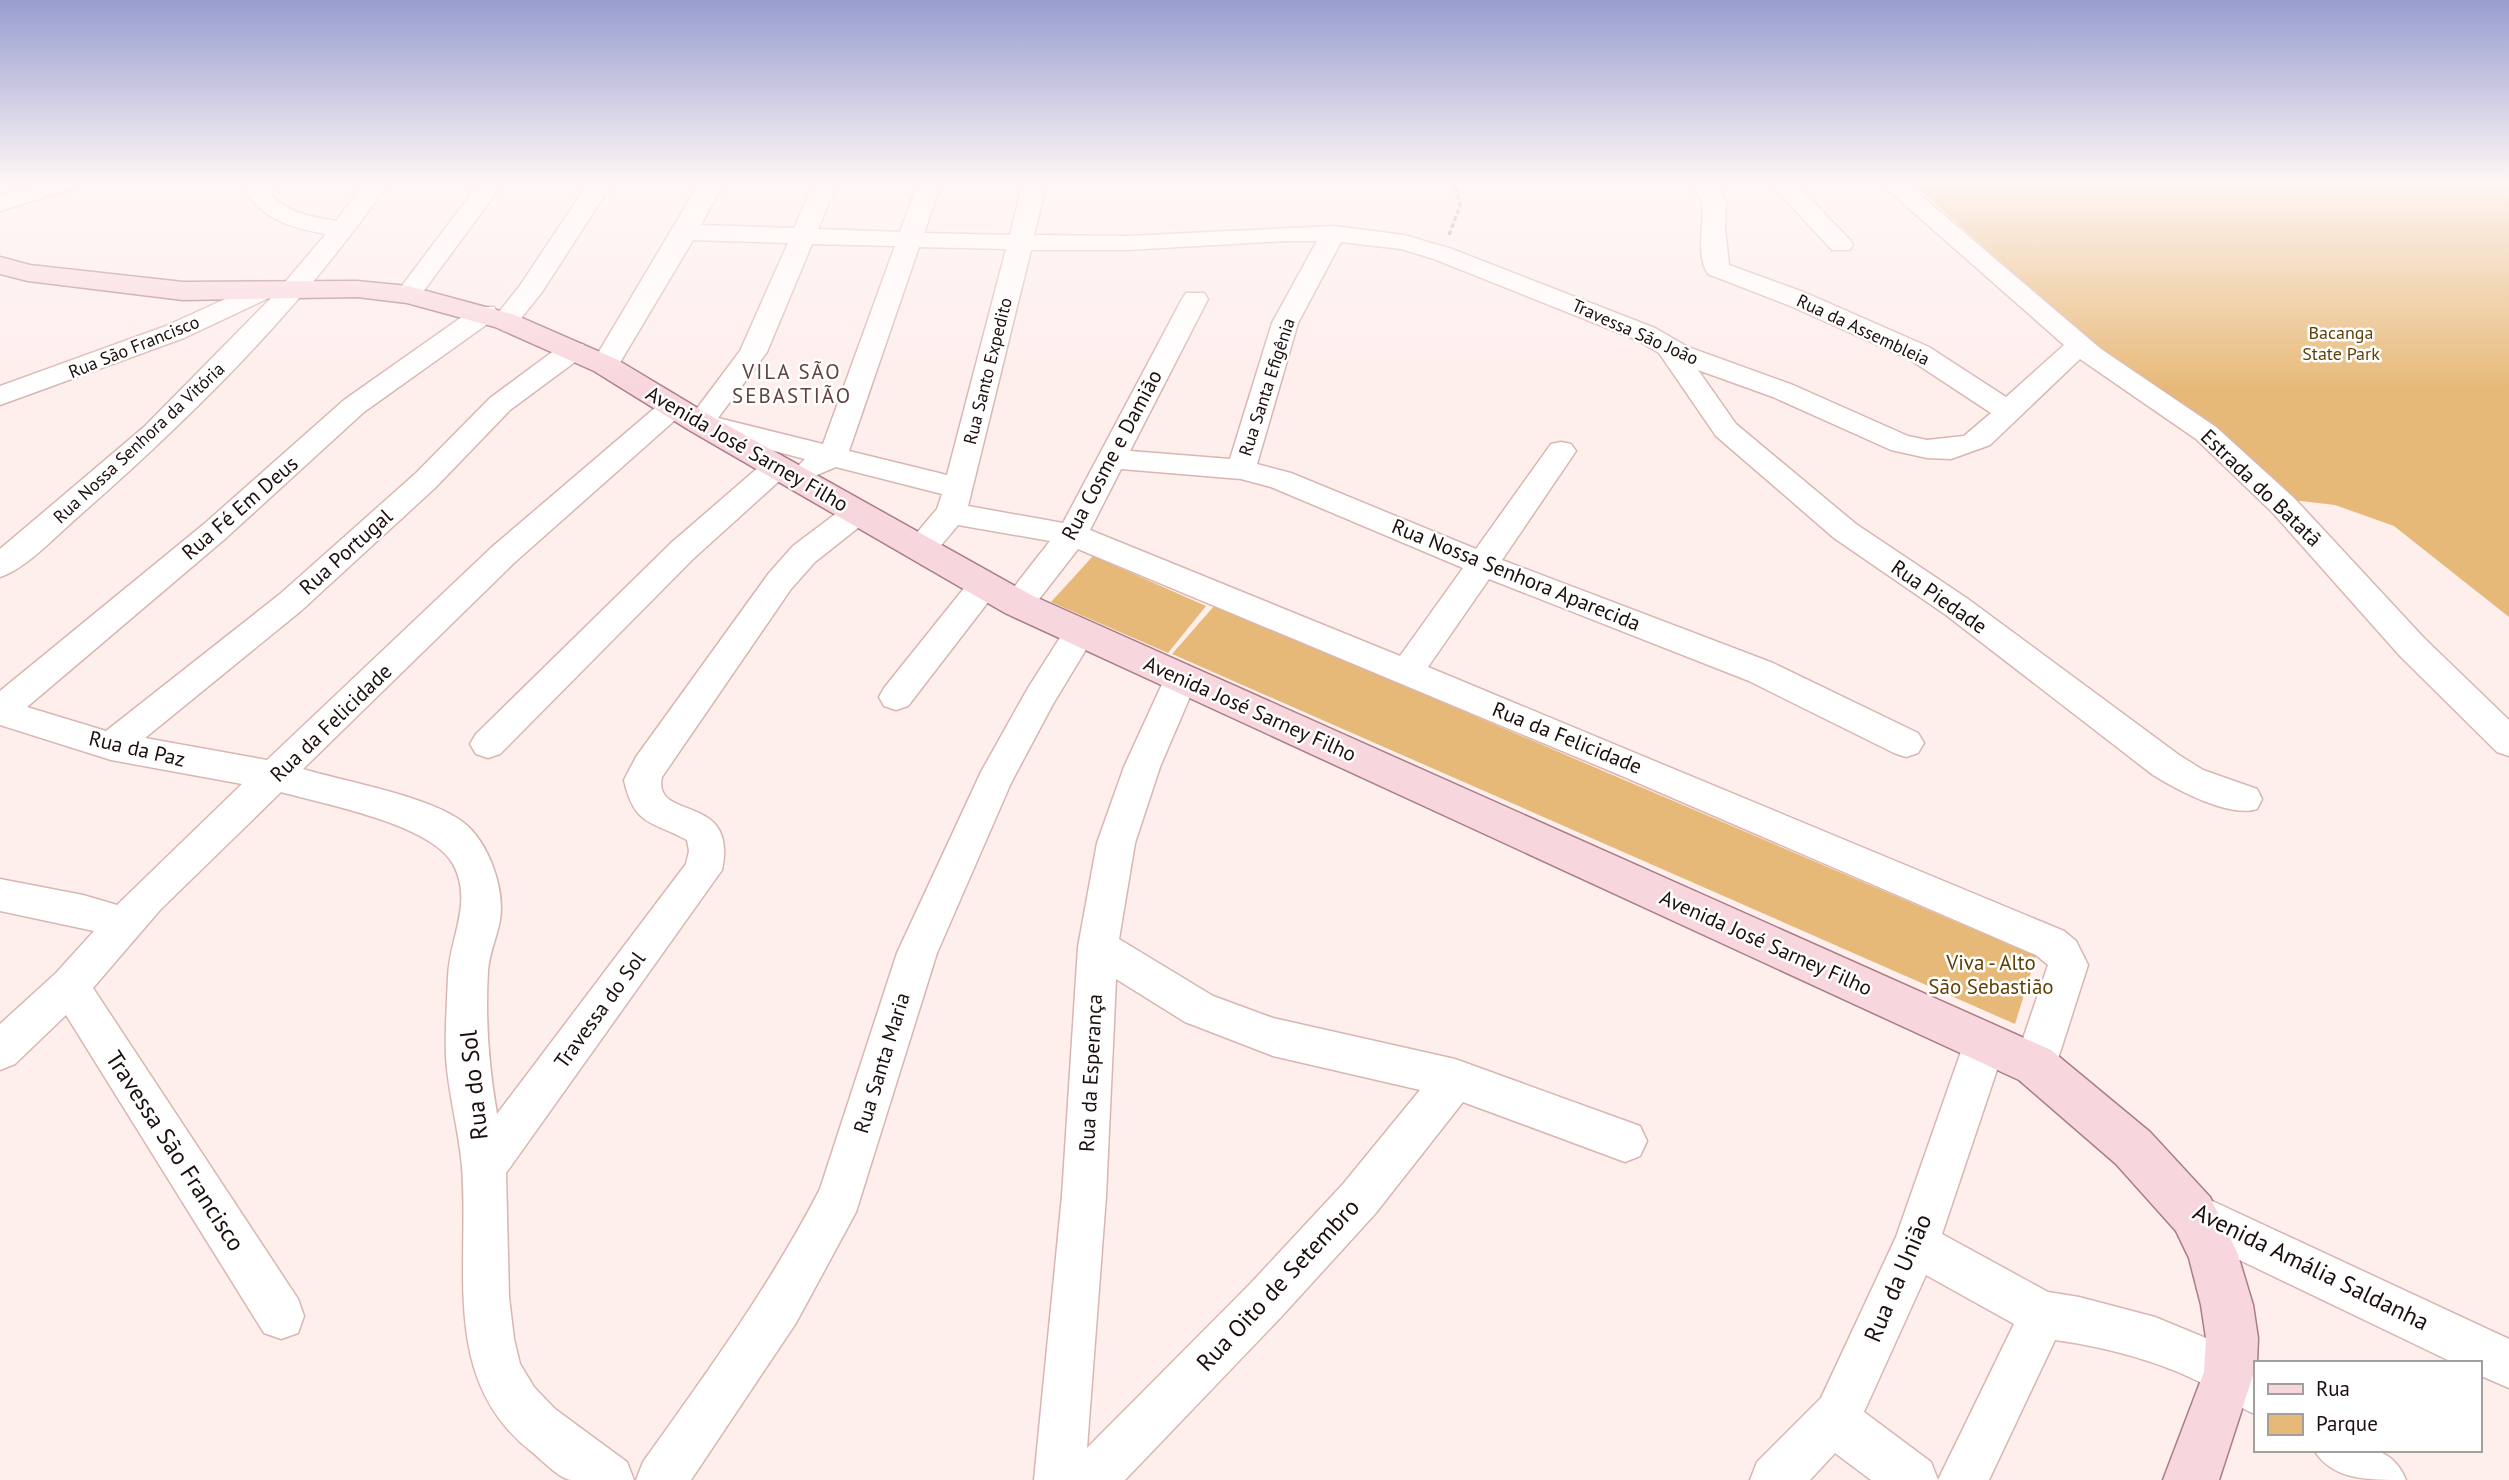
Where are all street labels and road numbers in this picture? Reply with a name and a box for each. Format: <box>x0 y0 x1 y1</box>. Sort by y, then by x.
street label: Rua da Assembleia <box>1793 289 1933 370</box>
street label: Travessa São João <box>1568 293 1702 370</box>
street label: Rua Santo Expedito <box>958 295 1017 447</box>
street label: Rua São Francisco <box>65 310 203 383</box>
street label: Rua Santa Efigênia <box>1233 315 1300 459</box>
street label: Rua Nossa Senhora da Vitória <box>48 357 229 528</box>
street label: Rua Cosme e Damião <box>1055 365 1168 545</box>
street label: Avenida José Sarney Filho <box>641 380 853 518</box>
street label: Estrada do Batatã <box>2195 423 2328 552</box>
street label: Rua Fé Em Deus <box>176 450 303 565</box>
street label: Rua Portugal <box>294 503 398 600</box>
street label: Rua Nossa Senhora Aparecida <box>1388 512 1644 637</box>
street label: Rua Piedade <box>1886 554 1993 640</box>
street label: Avenida José Sarney Filho <box>1140 650 1360 768</box>
street label: Rua da Felicidade <box>264 658 397 788</box>
street label: Rua da Felicidade <box>1488 695 1646 780</box>
street label: Rua da Paz <box>86 724 188 773</box>
street label: Avenida José Sarney Filho <box>1656 884 1876 1002</box>
street label: Travessa do Sol <box>548 946 651 1073</box>
street label: Rua Santa Maria <box>847 989 916 1137</box>
street label: Rua da Esperança <box>1073 993 1108 1153</box>
street label: Rua do Sol <box>452 1029 495 1141</box>
street label: Travessa São Francisco <box>99 1045 252 1257</box>
street label: Rua Oito de Setembro <box>1189 1192 1366 1378</box>
street label: Avenida Amália Saldanha <box>2188 1196 2434 1337</box>
street label: Rua da União <box>1857 1209 1938 1347</box>

